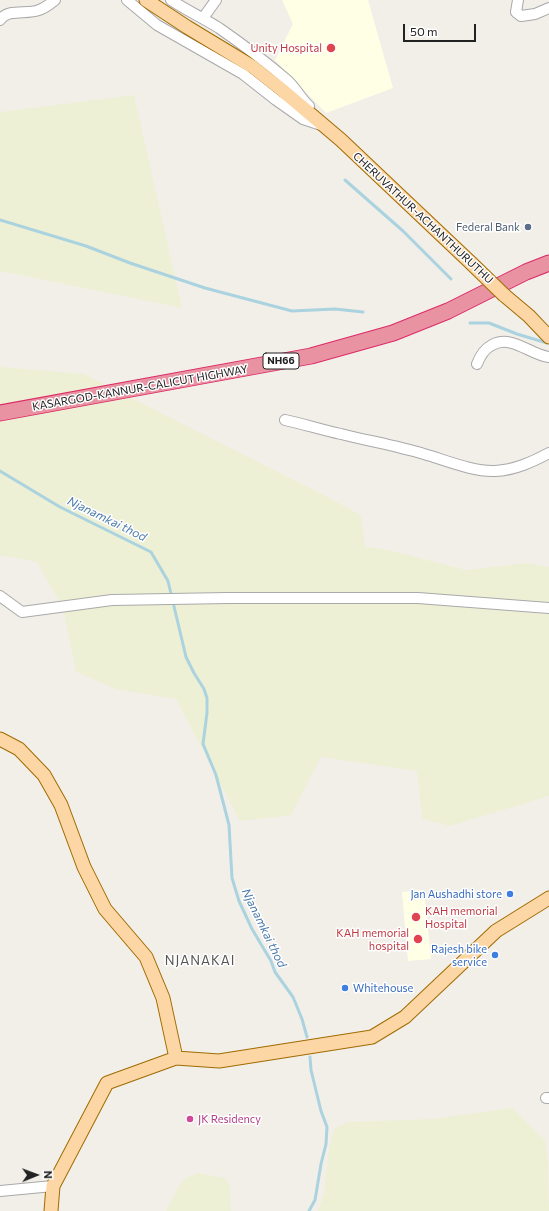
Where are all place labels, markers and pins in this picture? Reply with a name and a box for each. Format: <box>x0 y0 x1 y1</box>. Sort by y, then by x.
place label: Unity Hospital <box>250 41 322 55</box>
marker: Unity Hospital <box>325 42 337 54</box>
place label: Federal Bank <box>456 220 520 234</box>
marker: Federal Bank <box>523 222 533 232</box>
place label: Jan Aushadhi store <box>410 887 502 901</box>
marker: Jan Aushadhi store <box>505 889 515 899</box>
place label: KAH memorial Hospital <box>425 904 498 930</box>
marker: KAH memorial Hospital <box>410 911 422 923</box>
place label: KAH memorial hospital <box>336 926 409 952</box>
marker: KAH memorial hospital <box>412 933 424 945</box>
place label: Rajesh bike service <box>431 942 487 968</box>
marker: Rajesh bike service <box>490 950 500 960</box>
place label: Whitehouse <box>353 981 413 995</box>
marker: Whitehouse <box>340 983 350 993</box>
place label: JK Residency <box>198 1112 261 1126</box>
marker: JK Residency <box>185 1114 195 1124</box>

